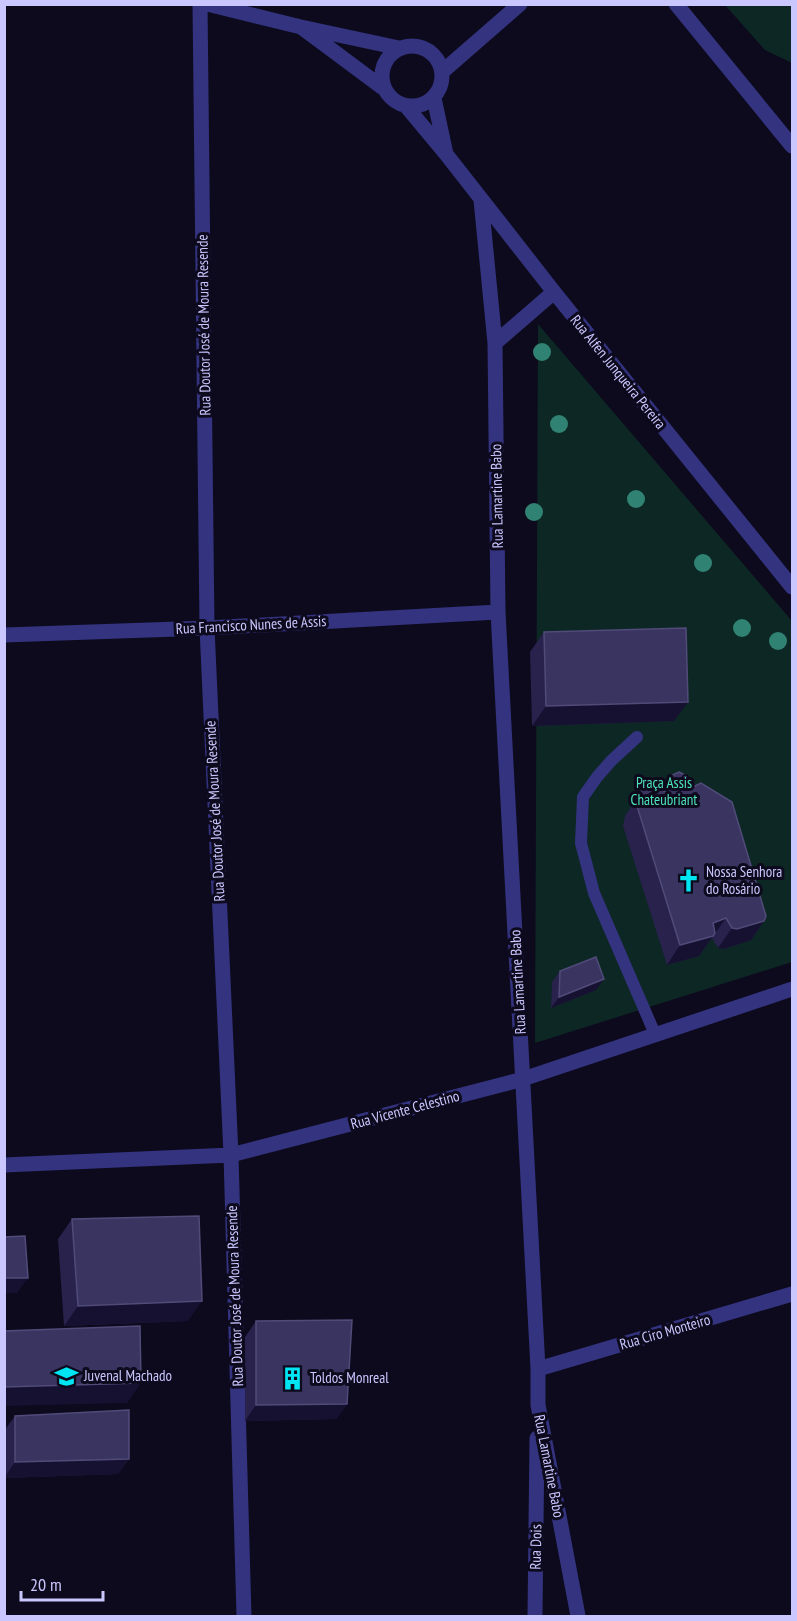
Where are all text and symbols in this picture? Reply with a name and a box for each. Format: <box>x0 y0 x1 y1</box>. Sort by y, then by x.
street label: Rua Doutor José de Moura Resende <box>192 234 215 416</box>
street label: Rua Alfen Junqueira Pereira <box>567 311 670 433</box>
street label: Rua Lamartine Babo <box>486 444 507 548</box>
street label: Rua Francisco Nunes de Assis <box>175 611 327 638</box>
street label: Rua Doutor José de Moura Resende <box>200 720 229 902</box>
park label: Praça Assis Chateubriant <box>631 773 697 809</box>
place label: Nossa Senhora do Rosário <box>706 862 782 898</box>
church icon: Nossa Senhora do Rosário <box>675 868 701 894</box>
street label: Rua Lamartine Babo <box>505 929 530 1035</box>
street label: Rua Vicente Celestino <box>348 1086 461 1133</box>
street label: Rua Doutor José de Moura Resende <box>222 1205 247 1387</box>
street label: Rua Ciro Monteiro <box>617 1310 712 1354</box>
school or university icon: Juvenal Machado <box>53 1363 79 1389</box>
building icon: Toldos Monreal <box>279 1365 305 1391</box>
place label: Juvenal Machado <box>83 1366 172 1385</box>
place label: Toldos Monreal <box>310 1368 389 1387</box>
street label: Rua Lamartine Babo <box>530 1413 569 1519</box>
street label: Rua Dois <box>526 1524 545 1570</box>
scale bar <box>21 1564 104 1602</box>
text: 20 m <box>30 1573 62 1596</box>

